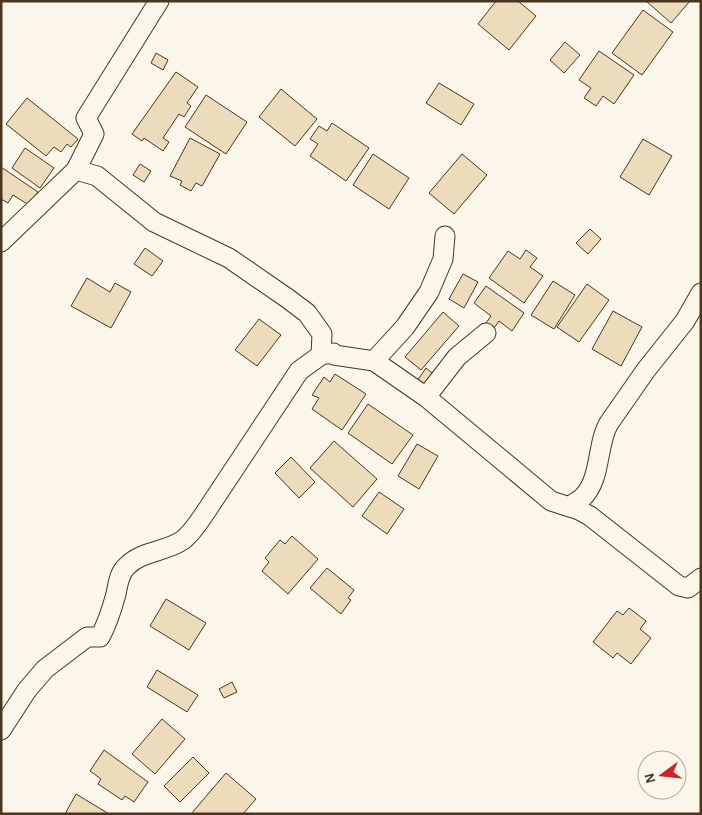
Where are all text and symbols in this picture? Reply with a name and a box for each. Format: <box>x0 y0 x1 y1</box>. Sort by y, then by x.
north arrow <box>637 750 687 800</box>
text: N <box>642 772 658 785</box>

